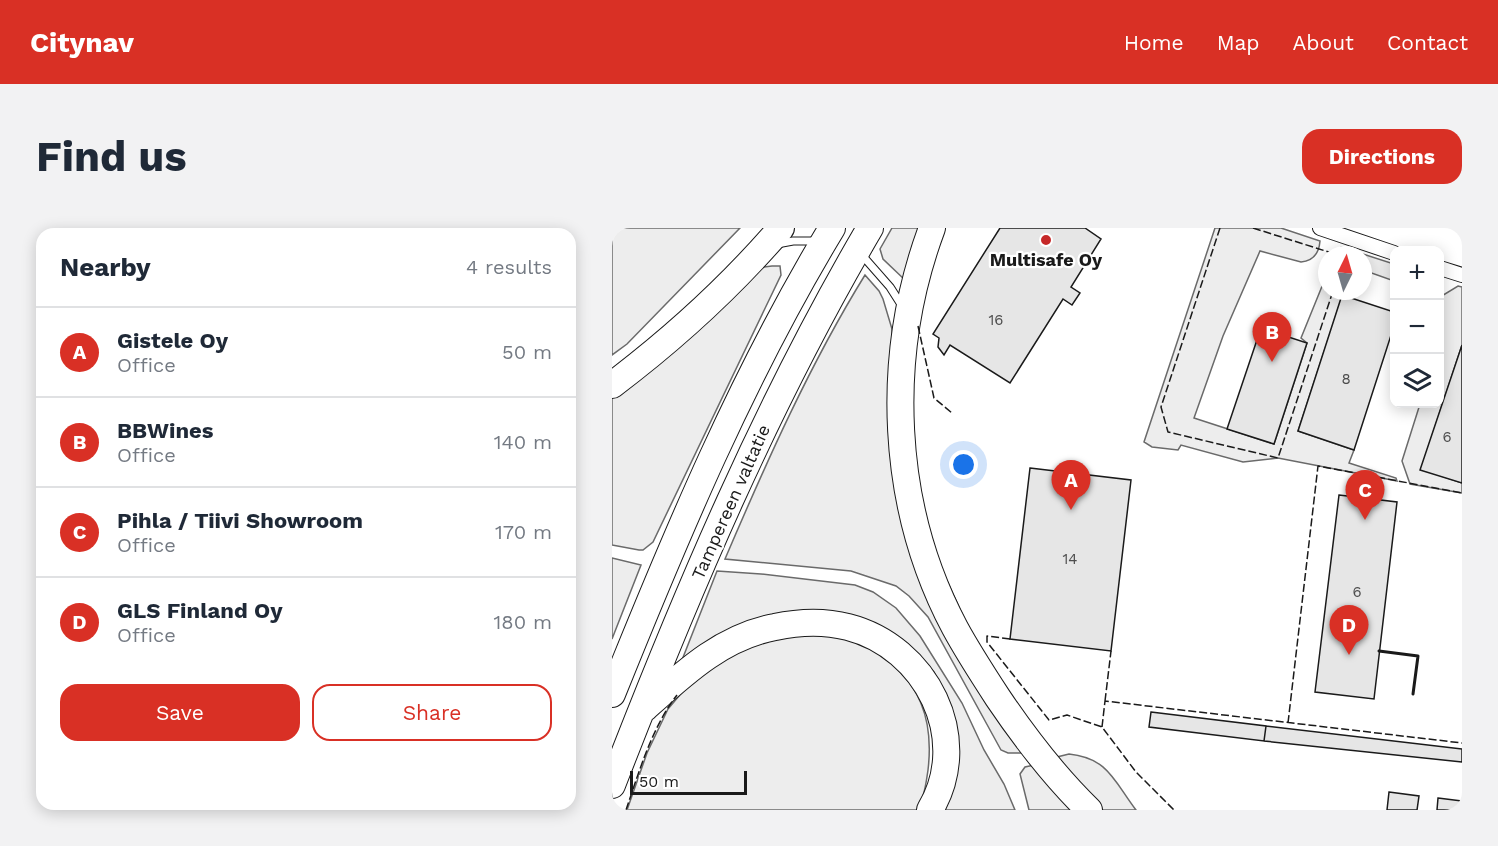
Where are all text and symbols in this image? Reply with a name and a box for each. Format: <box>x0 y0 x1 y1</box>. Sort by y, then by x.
text: Citynav <box>30 26 134 59</box>
text: Home <box>1124 30 1184 55</box>
text: Map <box>1217 30 1260 55</box>
text: About <box>1293 30 1354 55</box>
text: Contact <box>1387 30 1468 55</box>
button: Directions <box>1302 129 1462 184</box>
text: Find us <box>36 132 187 181</box>
marker: Multisafe Oy <box>1039 233 1053 247</box>
north arrow <box>1318 246 1372 300</box>
map controls <box>1390 246 1444 408</box>
button: + <box>1390 246 1444 300</box>
place label: Multisafe Oy <box>990 249 1103 270</box>
text: Nearby <box>60 252 151 282</box>
text: 4 results <box>466 255 552 279</box>
button: − <box>1390 300 1444 354</box>
house number: 16 <box>989 311 1003 329</box>
pin: B <box>1252 312 1292 362</box>
text: Gistele Oy <box>117 328 228 353</box>
text: A <box>73 340 86 364</box>
text: 50 m <box>502 340 552 364</box>
text: Office <box>117 353 176 377</box>
button: layers <box>1390 354 1444 408</box>
house number: 8 <box>1341 370 1351 388</box>
text: BBWines <box>117 418 214 443</box>
street label: Tampereen valtatie <box>687 421 774 582</box>
house number: 6 <box>1442 428 1452 446</box>
text: B <box>73 430 86 454</box>
text: 140 m <box>494 430 552 454</box>
text: Office <box>117 443 176 467</box>
your location <box>949 450 978 479</box>
pin: A <box>1052 460 1090 510</box>
pin: C <box>1346 470 1384 520</box>
text: Pihla / Tiivi Showroom <box>117 508 363 533</box>
text: C <box>73 520 86 544</box>
text: 170 m <box>495 520 552 544</box>
text: Office <box>117 533 176 557</box>
house number: 14 <box>1062 550 1078 568</box>
house number: 6 <box>1352 583 1362 601</box>
text: GLS Finland Oy <box>117 598 283 623</box>
pin: D <box>1330 606 1368 655</box>
text: D <box>72 610 87 634</box>
text: 180 m <box>494 610 552 634</box>
text: Office <box>117 623 176 647</box>
button: Save <box>60 684 300 741</box>
button: Share <box>312 684 552 741</box>
scale bar <box>630 768 747 796</box>
text: 50 m <box>639 772 679 791</box>

